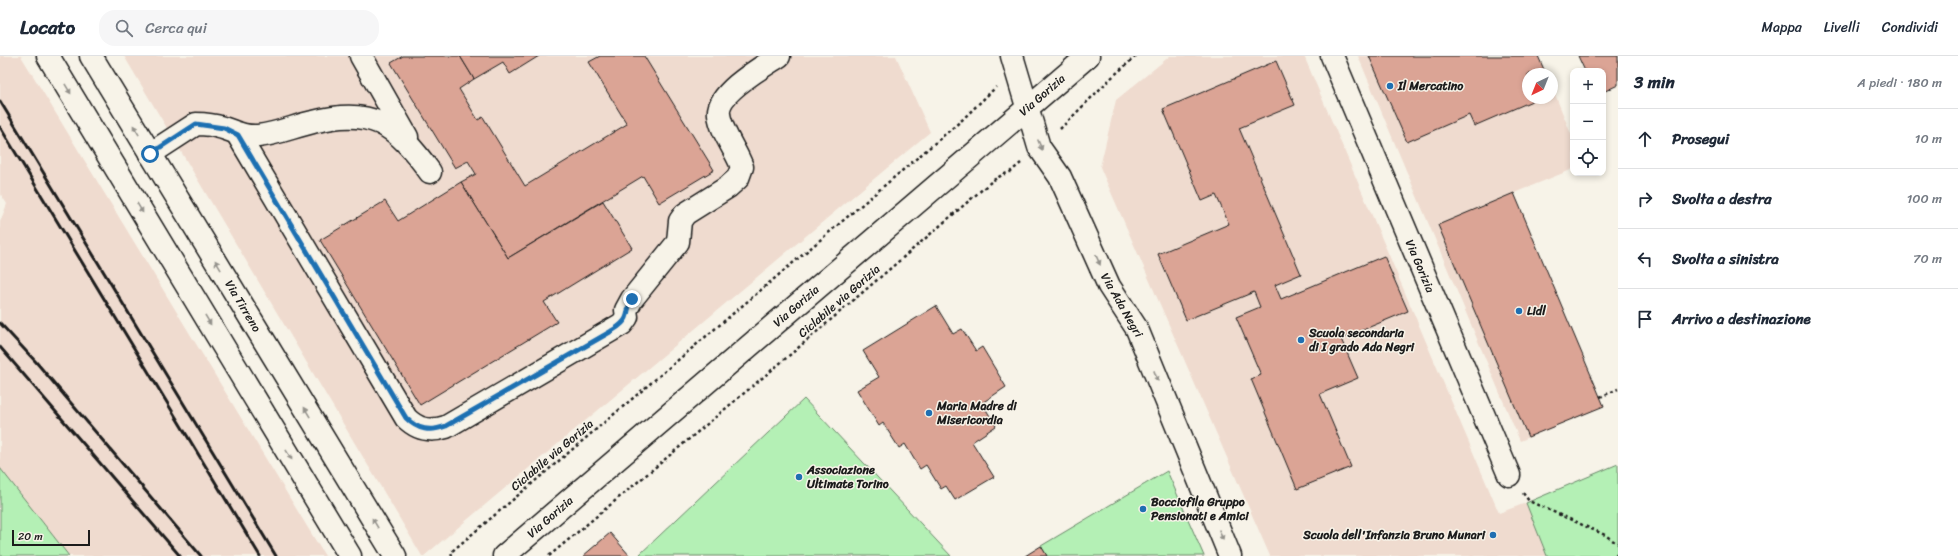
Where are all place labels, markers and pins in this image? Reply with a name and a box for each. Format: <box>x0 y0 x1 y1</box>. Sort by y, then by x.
place label: Il Mercatino <box>1397 75 1464 97</box>
marker: Il Mercatino <box>1385 81 1395 91</box>
place label: Lidl <box>1527 300 1546 322</box>
marker: Lidl <box>1514 306 1524 316</box>
place label: Scuola secondaria di I grado Ada Negri <box>1308 322 1415 358</box>
marker: Scuola secondaria di I grado Ada Negri <box>1296 335 1306 345</box>
place label: Maria Madre di Misericordia <box>936 395 1017 431</box>
marker: Maria Madre di Misericordia <box>924 408 934 418</box>
place label: Associazione Ultimate Torino <box>806 459 889 495</box>
marker: Associazione Ultimate Torino <box>794 472 804 482</box>
place label: Bocciofila Gruppo Pensionati e Amici <box>1151 491 1249 527</box>
marker: Bocciofila Gruppo Pensionati e Amici <box>1138 504 1148 514</box>
place label: Scuola dell'Infanzia Bruno Munari <box>1302 524 1486 546</box>
marker: Scuola dell'Infanzia Bruno Munari <box>1488 530 1498 540</box>

